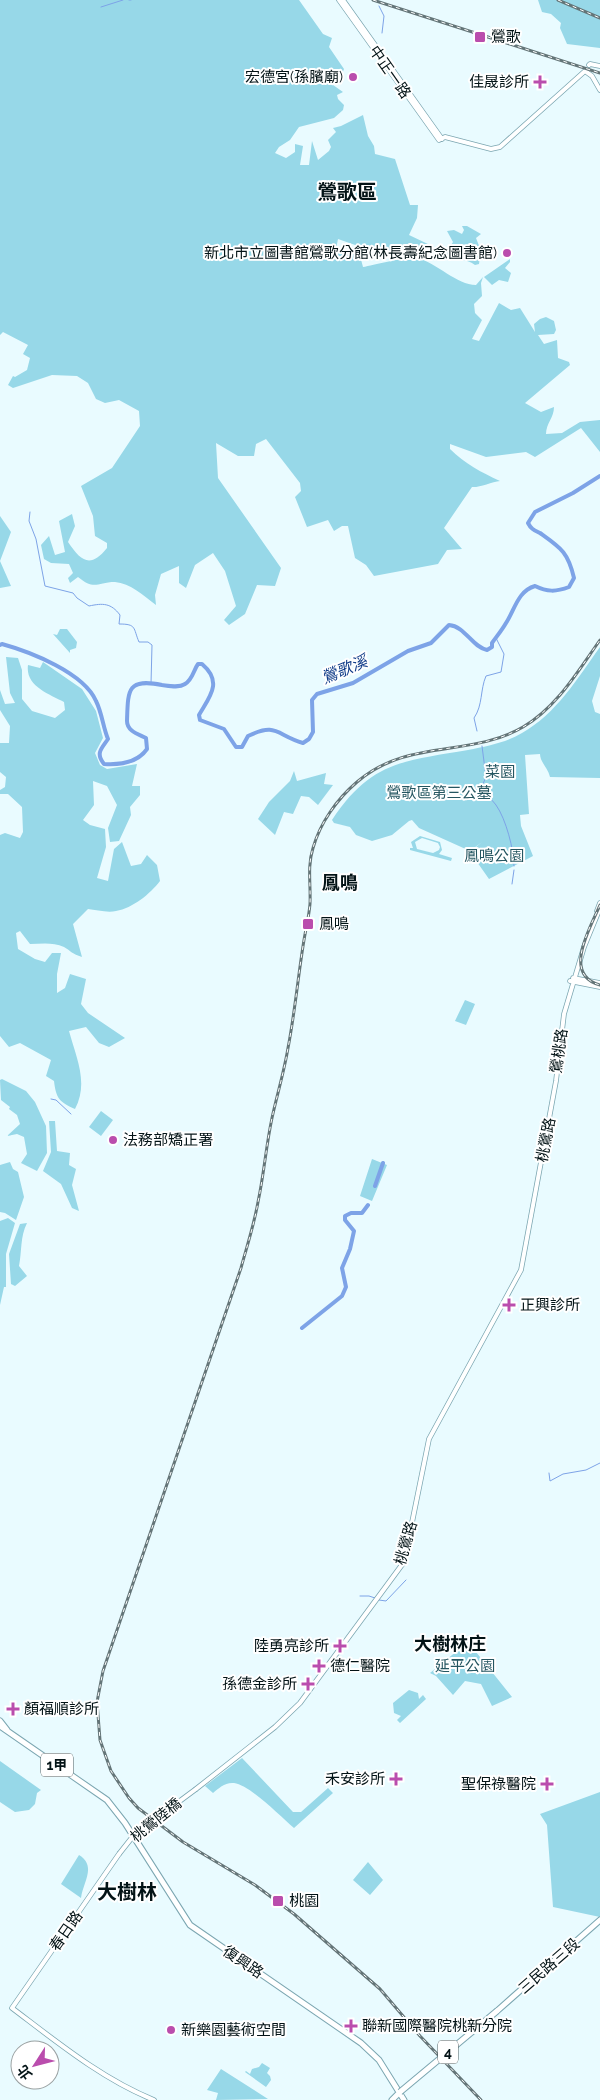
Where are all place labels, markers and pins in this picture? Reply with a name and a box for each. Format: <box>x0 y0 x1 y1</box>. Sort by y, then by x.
place label: 鶯歌 <box>491 28 521 46</box>
marker: 鶯歌 <box>473 30 487 44</box>
place label: 宏德宮(孫臏廟) <box>245 68 343 86</box>
marker: 宏德宮(孫臏廟) <box>347 71 359 83</box>
place label: 佳晟診所 <box>469 73 529 91</box>
marker: 佳晟診所 <box>533 75 547 89</box>
place label: 新北市立圖書館鶯歌分館(林長壽紀念圖書館) <box>204 244 497 262</box>
marker: 新北市立圖書館鶯歌分館(林長壽紀念圖書館) <box>501 247 513 259</box>
place label: 鳳鳴 <box>319 915 349 933</box>
marker: 鳳鳴 <box>301 917 315 931</box>
place label: 法務部矯正署 <box>123 1131 213 1149</box>
marker: 法務部矯正署 <box>107 1134 119 1146</box>
place label: 正興診所 <box>520 1296 580 1314</box>
marker: 正興診所 <box>502 1298 516 1312</box>
place label: 陸勇亮診所 <box>254 1637 329 1655</box>
marker: 陸勇亮診所 <box>333 1639 347 1653</box>
place label: 德仁醫院 <box>330 1657 390 1675</box>
marker: 德仁醫院 <box>312 1659 326 1673</box>
place label: 孫德金診所 <box>222 1675 297 1693</box>
marker: 孫德金診所 <box>301 1677 315 1691</box>
place label: 顏福順診所 <box>24 1700 99 1718</box>
marker: 顏福順診所 <box>6 1702 20 1716</box>
place label: 禾安診所 <box>325 1770 385 1788</box>
marker: 禾安診所 <box>389 1772 403 1786</box>
place label: 聖保祿醫院 <box>461 1775 536 1793</box>
marker: 聖保祿醫院 <box>540 1777 554 1791</box>
place label: 桃園 <box>289 1892 319 1910</box>
marker: 桃園 <box>271 1894 285 1908</box>
place label: 聯新國際醫院桃新分院 <box>362 2017 512 2035</box>
marker: 聯新國際醫院桃新分院 <box>344 2019 358 2033</box>
place label: 新樂園藝術空間 <box>181 2021 286 2039</box>
marker: 新樂園藝術空間 <box>165 2024 177 2036</box>

